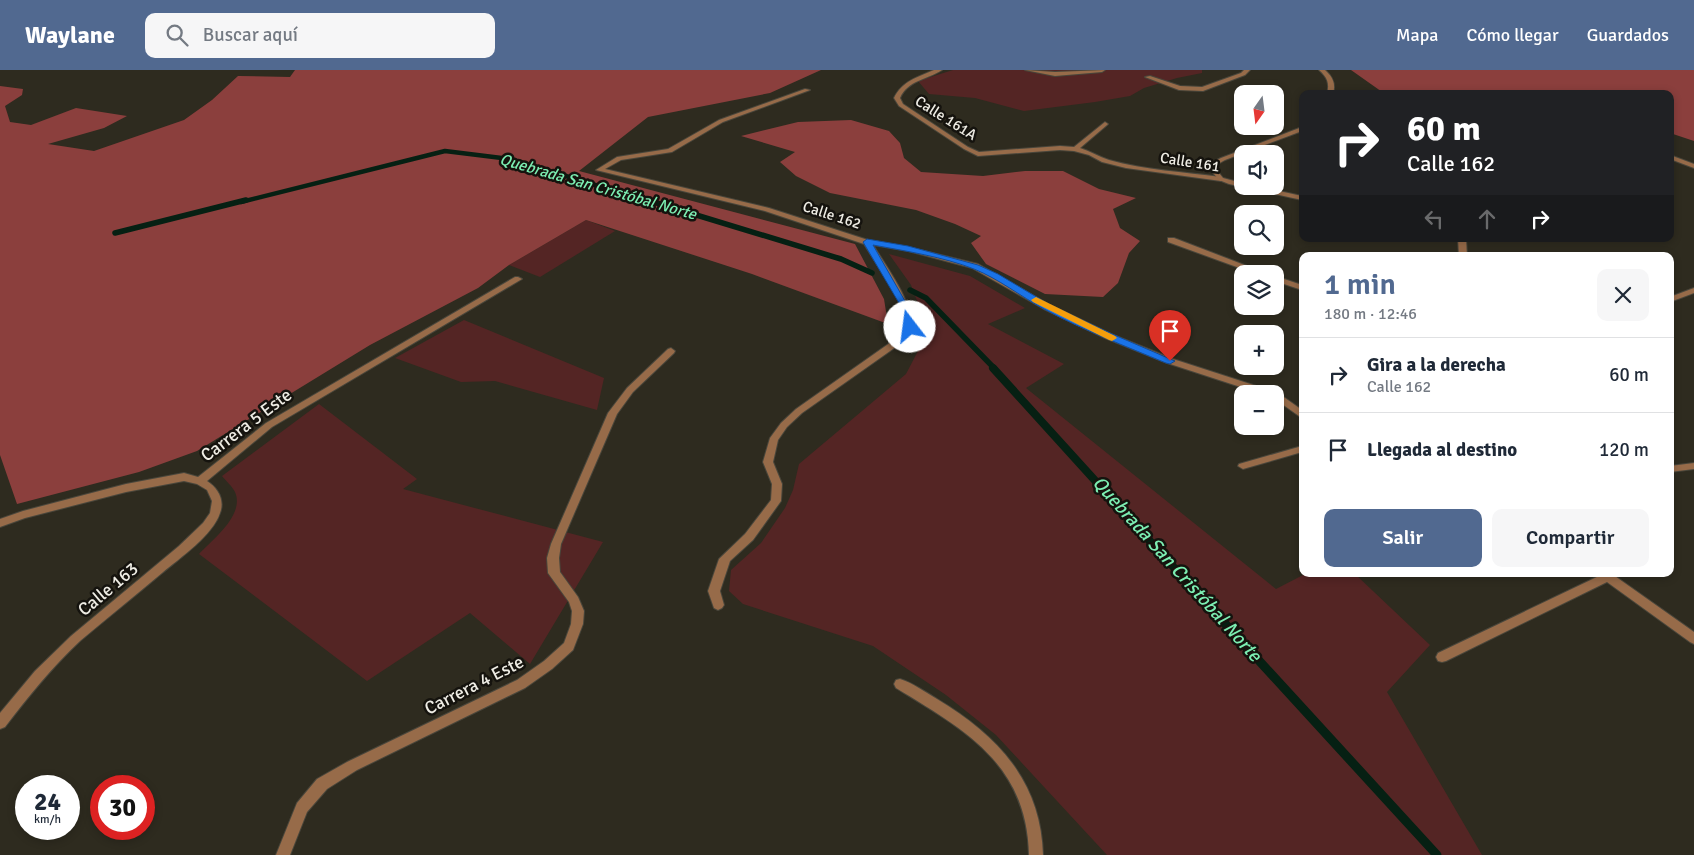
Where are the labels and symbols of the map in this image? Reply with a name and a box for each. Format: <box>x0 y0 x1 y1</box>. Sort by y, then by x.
north arrow <box>1234 85 1284 135</box>
street label: Calle 161A <box>912 92 980 144</box>
street label: Calle 161 <box>1159 148 1221 176</box>
water label: Quebrada San Cristóbal Norte <box>497 149 699 225</box>
street label: Calle 162 <box>801 197 863 233</box>
position arrow <box>883 300 935 352</box>
pin <box>1149 310 1191 361</box>
street label: Carrera 5 Este <box>196 384 296 466</box>
water label: Quebrada San Cristóbal Norte <box>1087 471 1268 668</box>
street label: Calle 163 <box>73 557 143 621</box>
street label: Carrera 4 Este <box>421 651 527 719</box>
speed limit sign: 30 <box>90 775 155 840</box>

